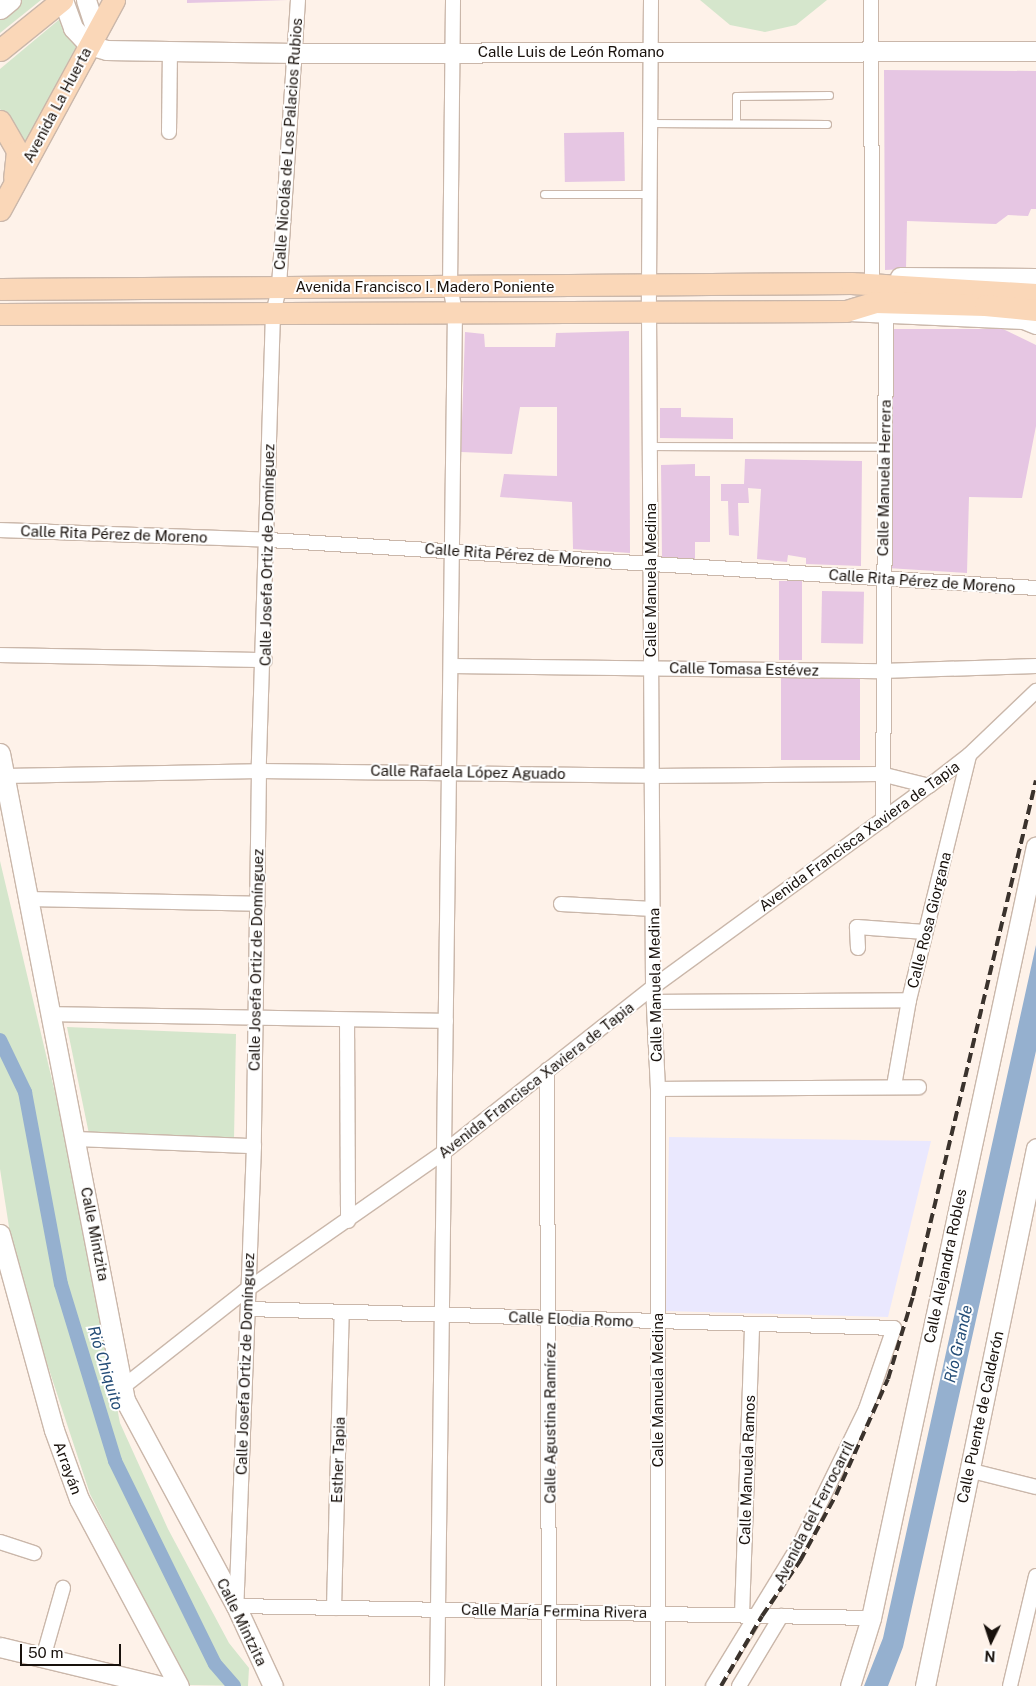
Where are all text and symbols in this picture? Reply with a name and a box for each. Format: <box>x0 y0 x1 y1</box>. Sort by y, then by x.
street label: Calle Nicolás de Los Palacios Rubios <box>270 17 306 271</box>
street label: Calle Luis de León Romano <box>477 43 665 61</box>
street label: Avenida La Huerta <box>19 44 95 166</box>
street label: Avenida Francisco I. Madero Poniente <box>295 278 555 296</box>
street label: Calle Manuela Herrera <box>874 399 894 557</box>
street label: Calle Josefa Ortiz de Domínguez <box>256 443 278 667</box>
street label: Calle Manuela Medina <box>642 503 660 657</box>
street label: Calle Rita Pérez de Moreno <box>20 522 208 546</box>
street label: Calle Rita Pérez de Moreno <box>424 539 612 571</box>
street label: Calle Rita Pérez de Moreno <box>828 565 1016 597</box>
street label: Calle Tomasa Estévez <box>669 659 819 679</box>
street label: Avenida Francisca Xaviera de Tapia <box>755 757 963 915</box>
street label: Calle Rafaela López Aguado <box>370 761 566 783</box>
street label: Calle Josefa Ortiz de Domínguez <box>245 848 267 1072</box>
street label: Calle Rosa Giorgana <box>903 850 955 990</box>
street label: Calle Manuela Medina <box>645 908 665 1062</box>
street label: Avenida Francisca Xaviera de Tapia <box>434 998 638 1162</box>
street label: Calle Mintzita <box>77 1185 113 1283</box>
street label: Calle Alejandra Robles <box>920 1187 970 1345</box>
street label: Calle Josefa Ortiz de Domínguez <box>232 1252 258 1476</box>
water label: Río Grande <box>941 1303 977 1385</box>
street label: Calle Elodia Romo <box>508 1308 634 1330</box>
street label: Calle Manuela Medina <box>649 1313 667 1467</box>
water label: Rió Chiquito <box>83 1324 127 1412</box>
street label: Calle Puente de Calderón <box>953 1329 1007 1505</box>
street label: Calle Agustina Ramírez <box>541 1342 559 1504</box>
street label: Calle Manuela Ramos <box>735 1395 759 1545</box>
street label: Esther Tapia <box>327 1417 349 1503</box>
street label: Avenida del Ferrocarril <box>770 1437 858 1587</box>
street label: Arrayán <box>50 1439 86 1497</box>
street label: Calle Mintzita <box>213 1575 271 1669</box>
street label: Calle María Fermina Rivera <box>461 1600 647 1622</box>
north arrow <box>966 1616 1016 1666</box>
scale bar <box>22 1634 124 1666</box>
text: 50 m <box>28 1644 63 1661</box>
text: N <box>984 1648 996 1664</box>

